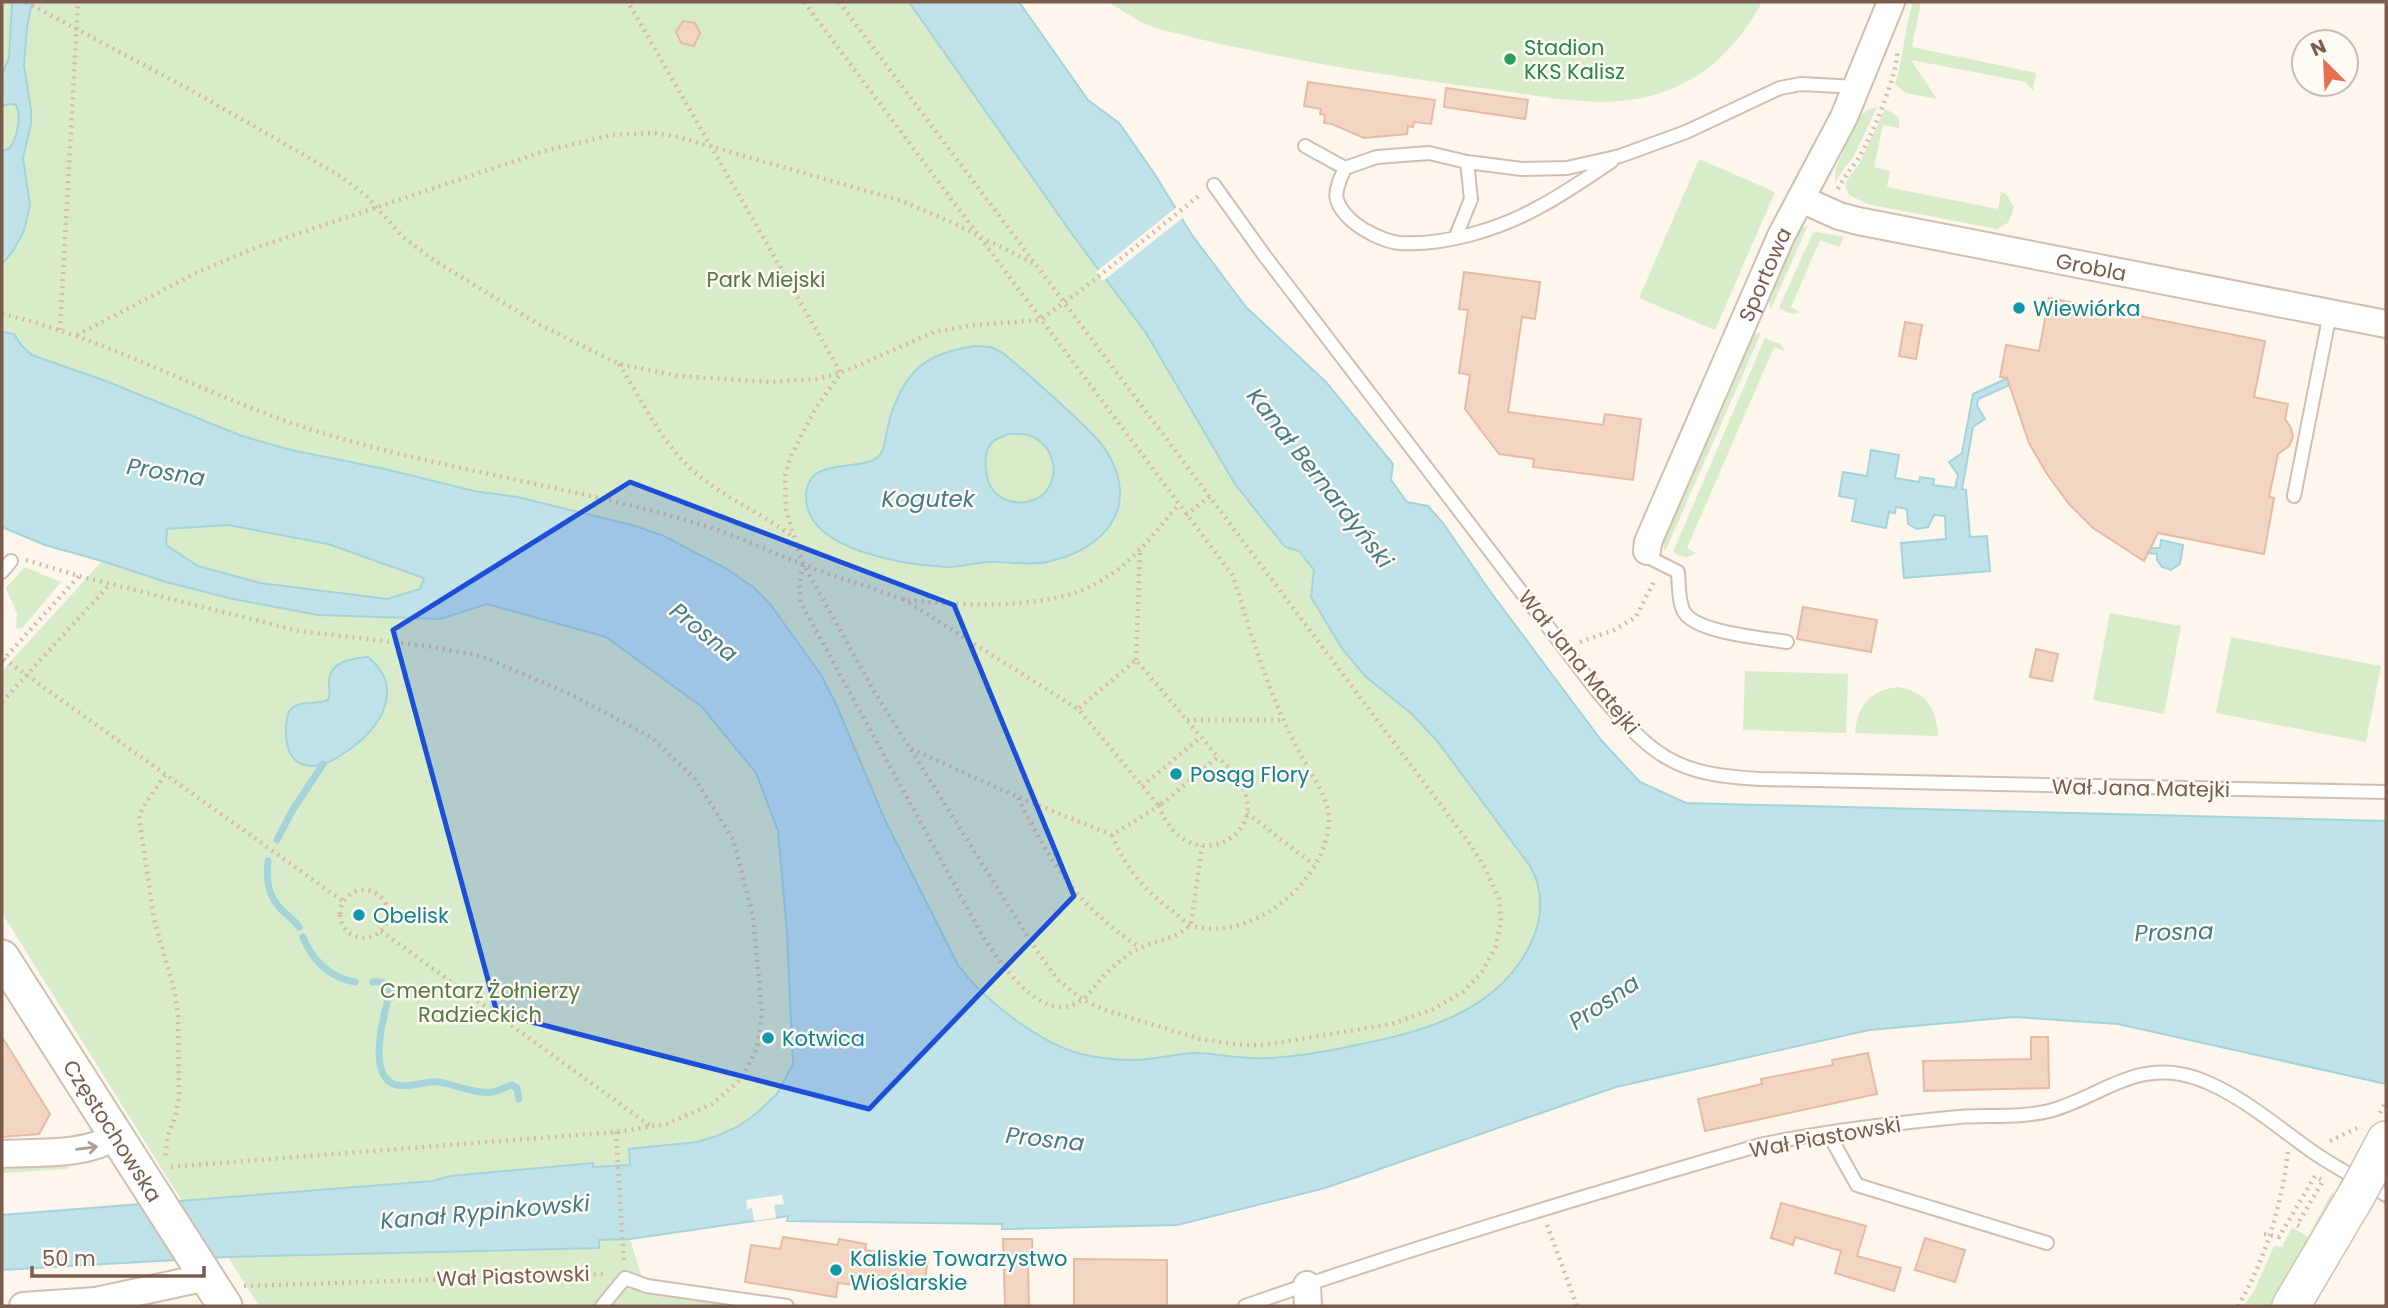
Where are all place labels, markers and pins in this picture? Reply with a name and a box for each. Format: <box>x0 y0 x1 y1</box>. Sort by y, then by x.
place label: Stadion KKS Kalisz <box>1524 33 1625 86</box>
marker: Stadion KKS Kalisz <box>1502 51 1518 67</box>
place label: Wiewiórka <box>2033 294 2140 323</box>
marker: Wiewiórka <box>2011 300 2027 316</box>
place label: Posąg Flory <box>1190 760 1310 789</box>
marker: Posąg Flory <box>1168 766 1184 782</box>
place label: Obelisk <box>373 901 449 930</box>
marker: Obelisk <box>351 907 367 923</box>
place label: Kotwica <box>782 1024 865 1053</box>
marker: Kotwica <box>760 1030 776 1046</box>
place label: Kaliskie Towarzystwo Wioślarskie <box>850 1244 1067 1297</box>
marker: Kaliskie Towarzystwo Wioślarskie <box>828 1262 844 1278</box>

